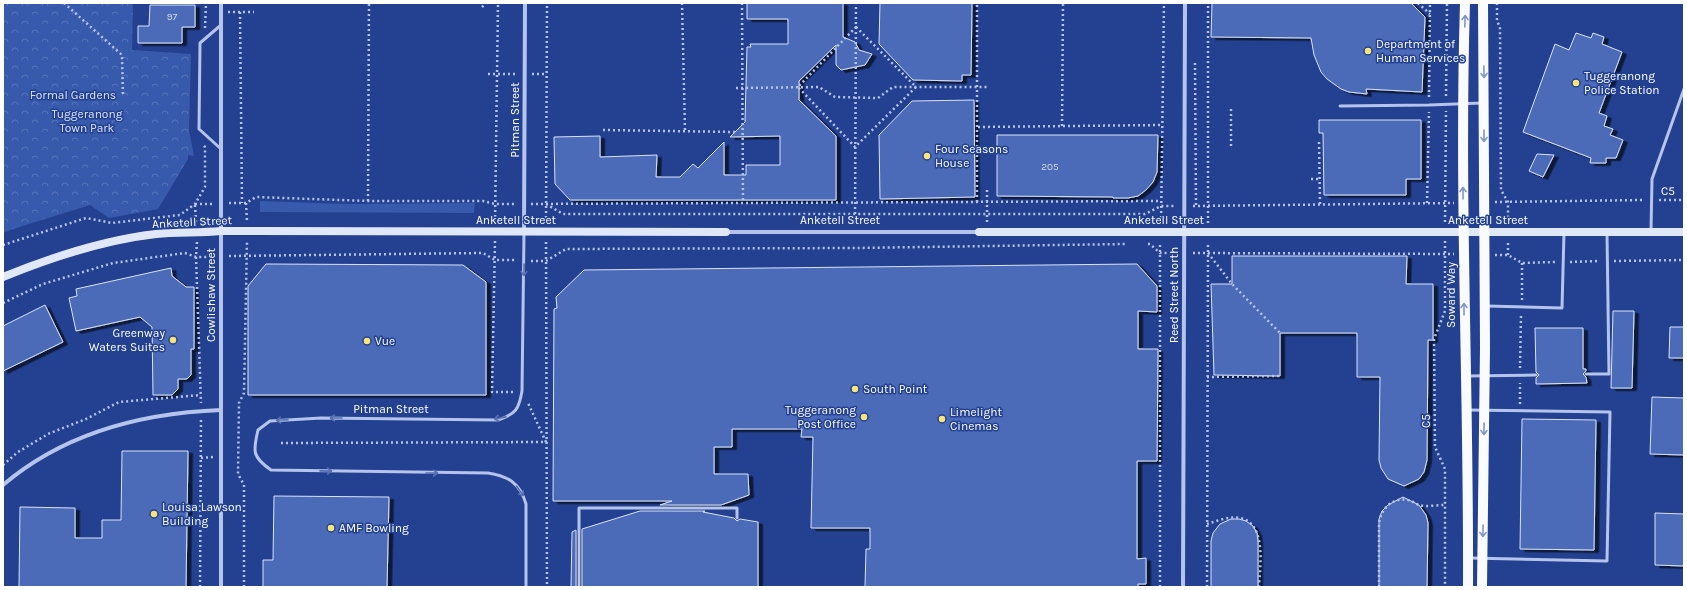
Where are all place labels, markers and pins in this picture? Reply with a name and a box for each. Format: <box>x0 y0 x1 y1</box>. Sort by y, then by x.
place label: Department of Human Services <box>1376 37 1465 65</box>
marker: Department of Human Services <box>1363 46 1373 56</box>
place label: Tuggeranong Police Station <box>1584 69 1660 97</box>
marker: Tuggeranong Police Station <box>1571 78 1581 88</box>
place label: Four Seasons House <box>935 142 1008 170</box>
marker: Four Seasons House <box>922 151 932 161</box>
place label: Greenway Waters Suites <box>89 326 165 354</box>
place label: Vue <box>375 334 395 348</box>
marker: Greenway Waters Suites <box>168 335 178 345</box>
marker: Vue <box>362 336 372 346</box>
place label: South Point <box>863 382 928 396</box>
marker: South Point <box>850 384 860 394</box>
place label: Tuggeranong Post Office <box>785 403 856 431</box>
place label: Limelight Cinemas <box>950 405 1003 433</box>
marker: Tuggeranong Post Office <box>859 412 869 422</box>
marker: Limelight Cinemas <box>937 414 947 424</box>
place label: Louisa Lawson Building <box>162 500 242 528</box>
marker: Louisa Lawson Building <box>149 509 159 519</box>
place label: AMF Bowling <box>339 521 409 535</box>
marker: AMF Bowling <box>326 523 336 533</box>

